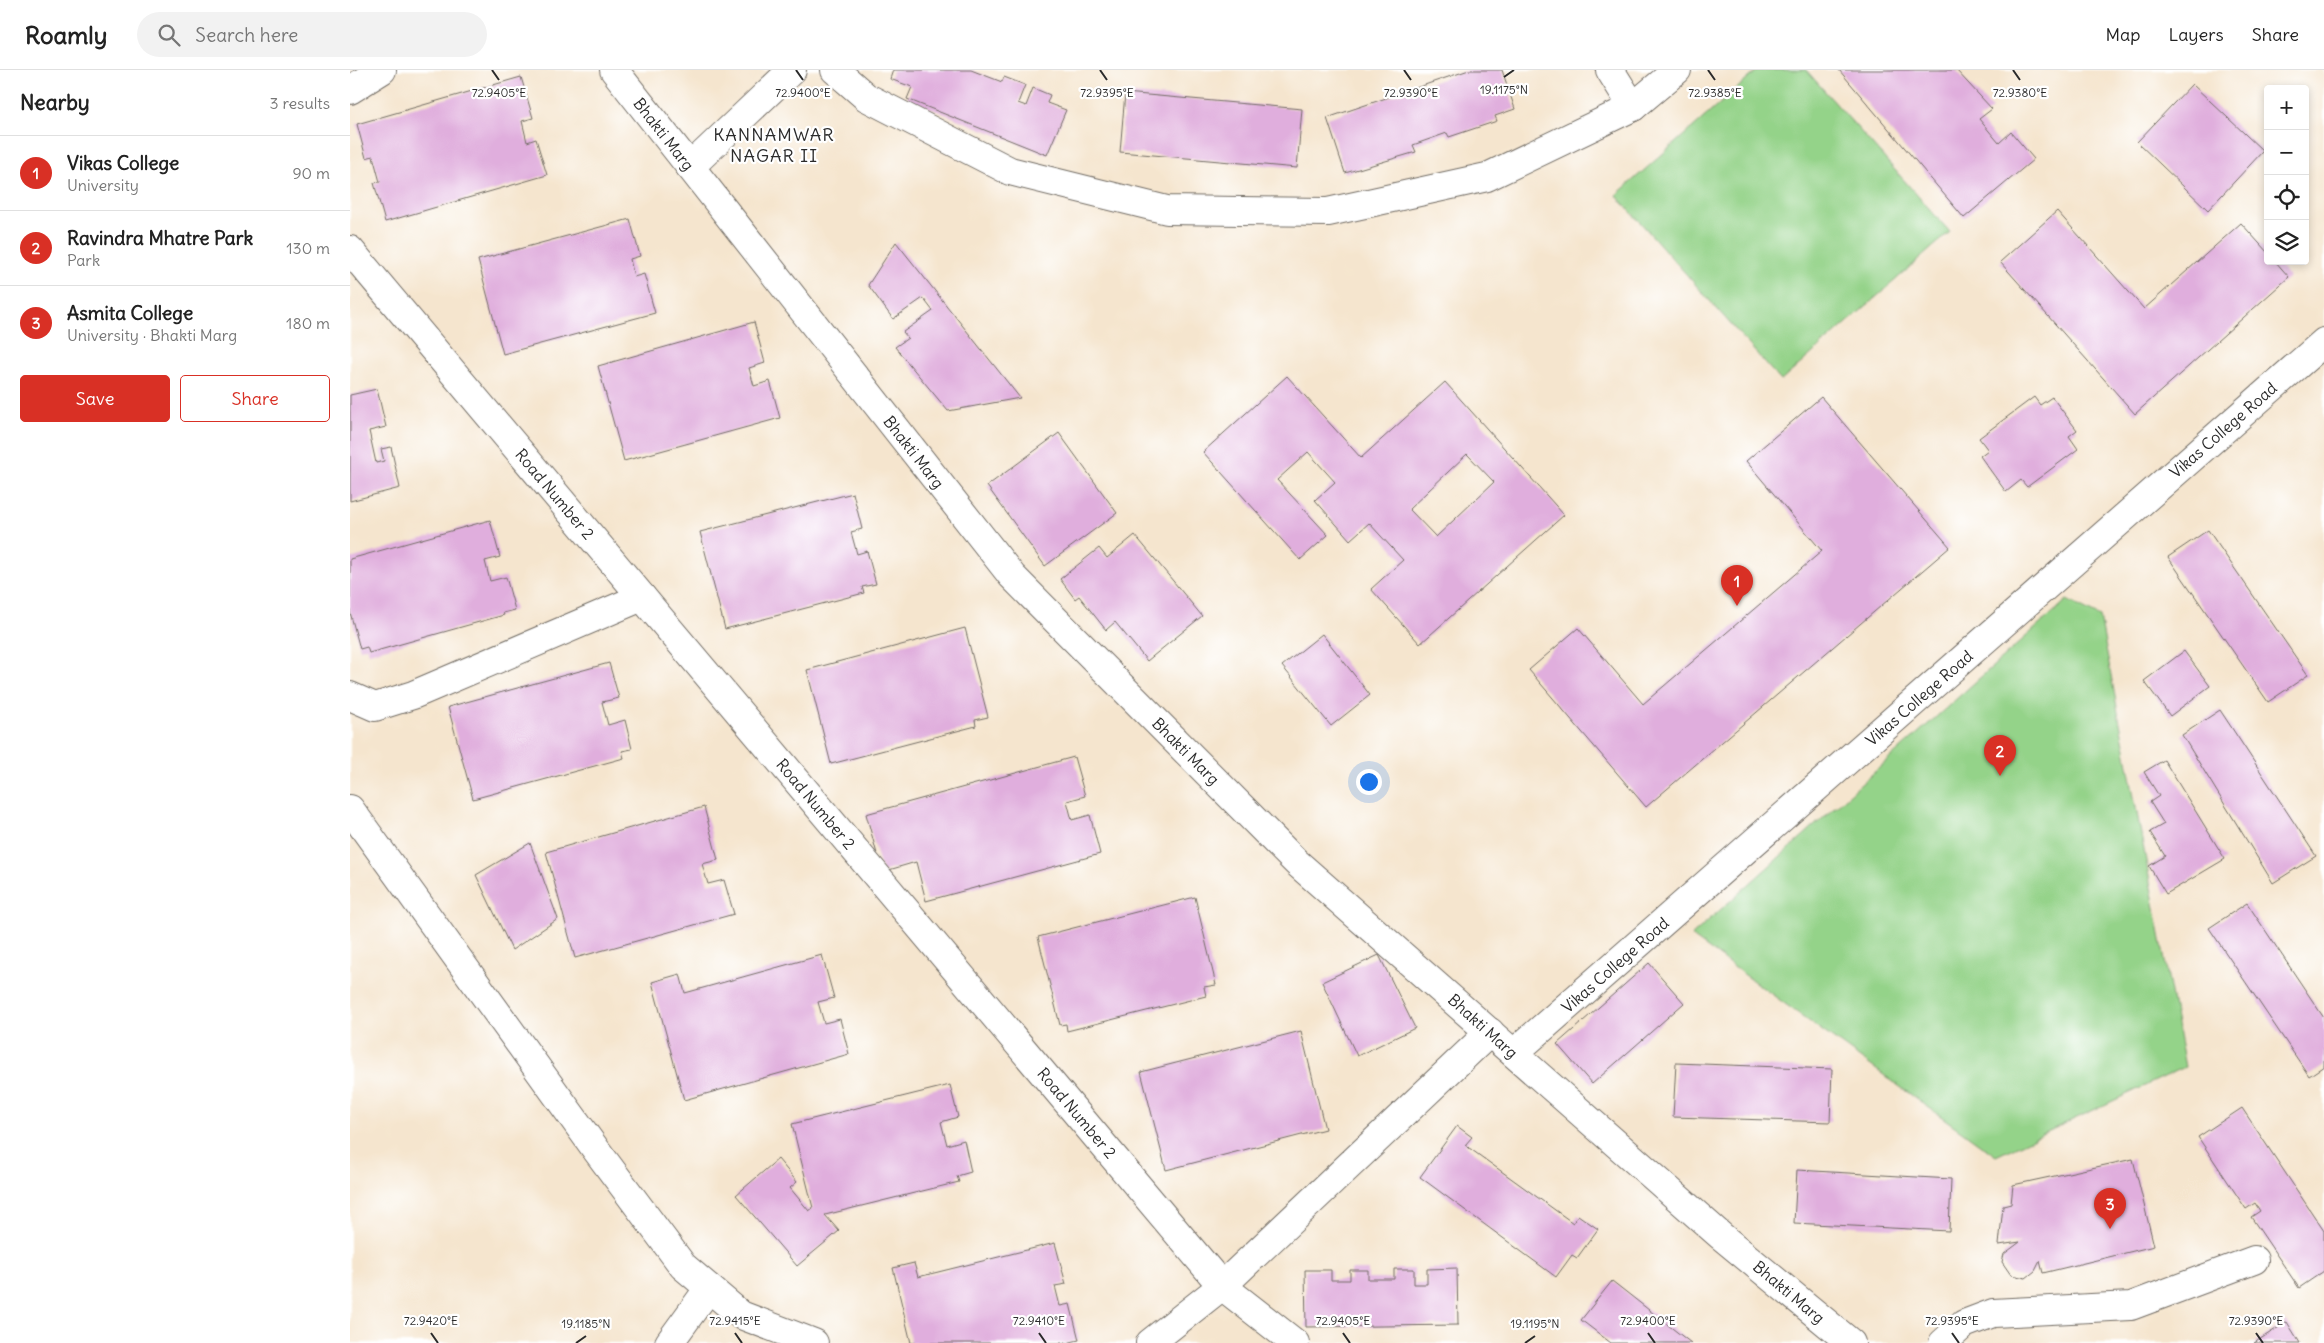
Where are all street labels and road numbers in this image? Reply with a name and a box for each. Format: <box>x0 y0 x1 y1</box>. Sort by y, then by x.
street label: Bhakti Marg <box>629 94 699 174</box>
street label: Vikas College Road <box>2165 378 2281 482</box>
street label: Bhakti Marg <box>879 412 949 492</box>
street label: Road Number 2 <box>511 445 599 544</box>
street label: Vikas College Road <box>1861 646 1977 750</box>
street label: Bhakti Marg <box>1148 713 1224 789</box>
street label: Road Number 2 <box>772 755 860 854</box>
street label: Vikas College Road <box>1557 913 1673 1017</box>
street label: Bhakti Marg <box>1444 989 1522 1063</box>
street label: Road Number 2 <box>1033 1064 1121 1163</box>
street label: Bhakti Marg <box>1749 1256 1829 1328</box>

